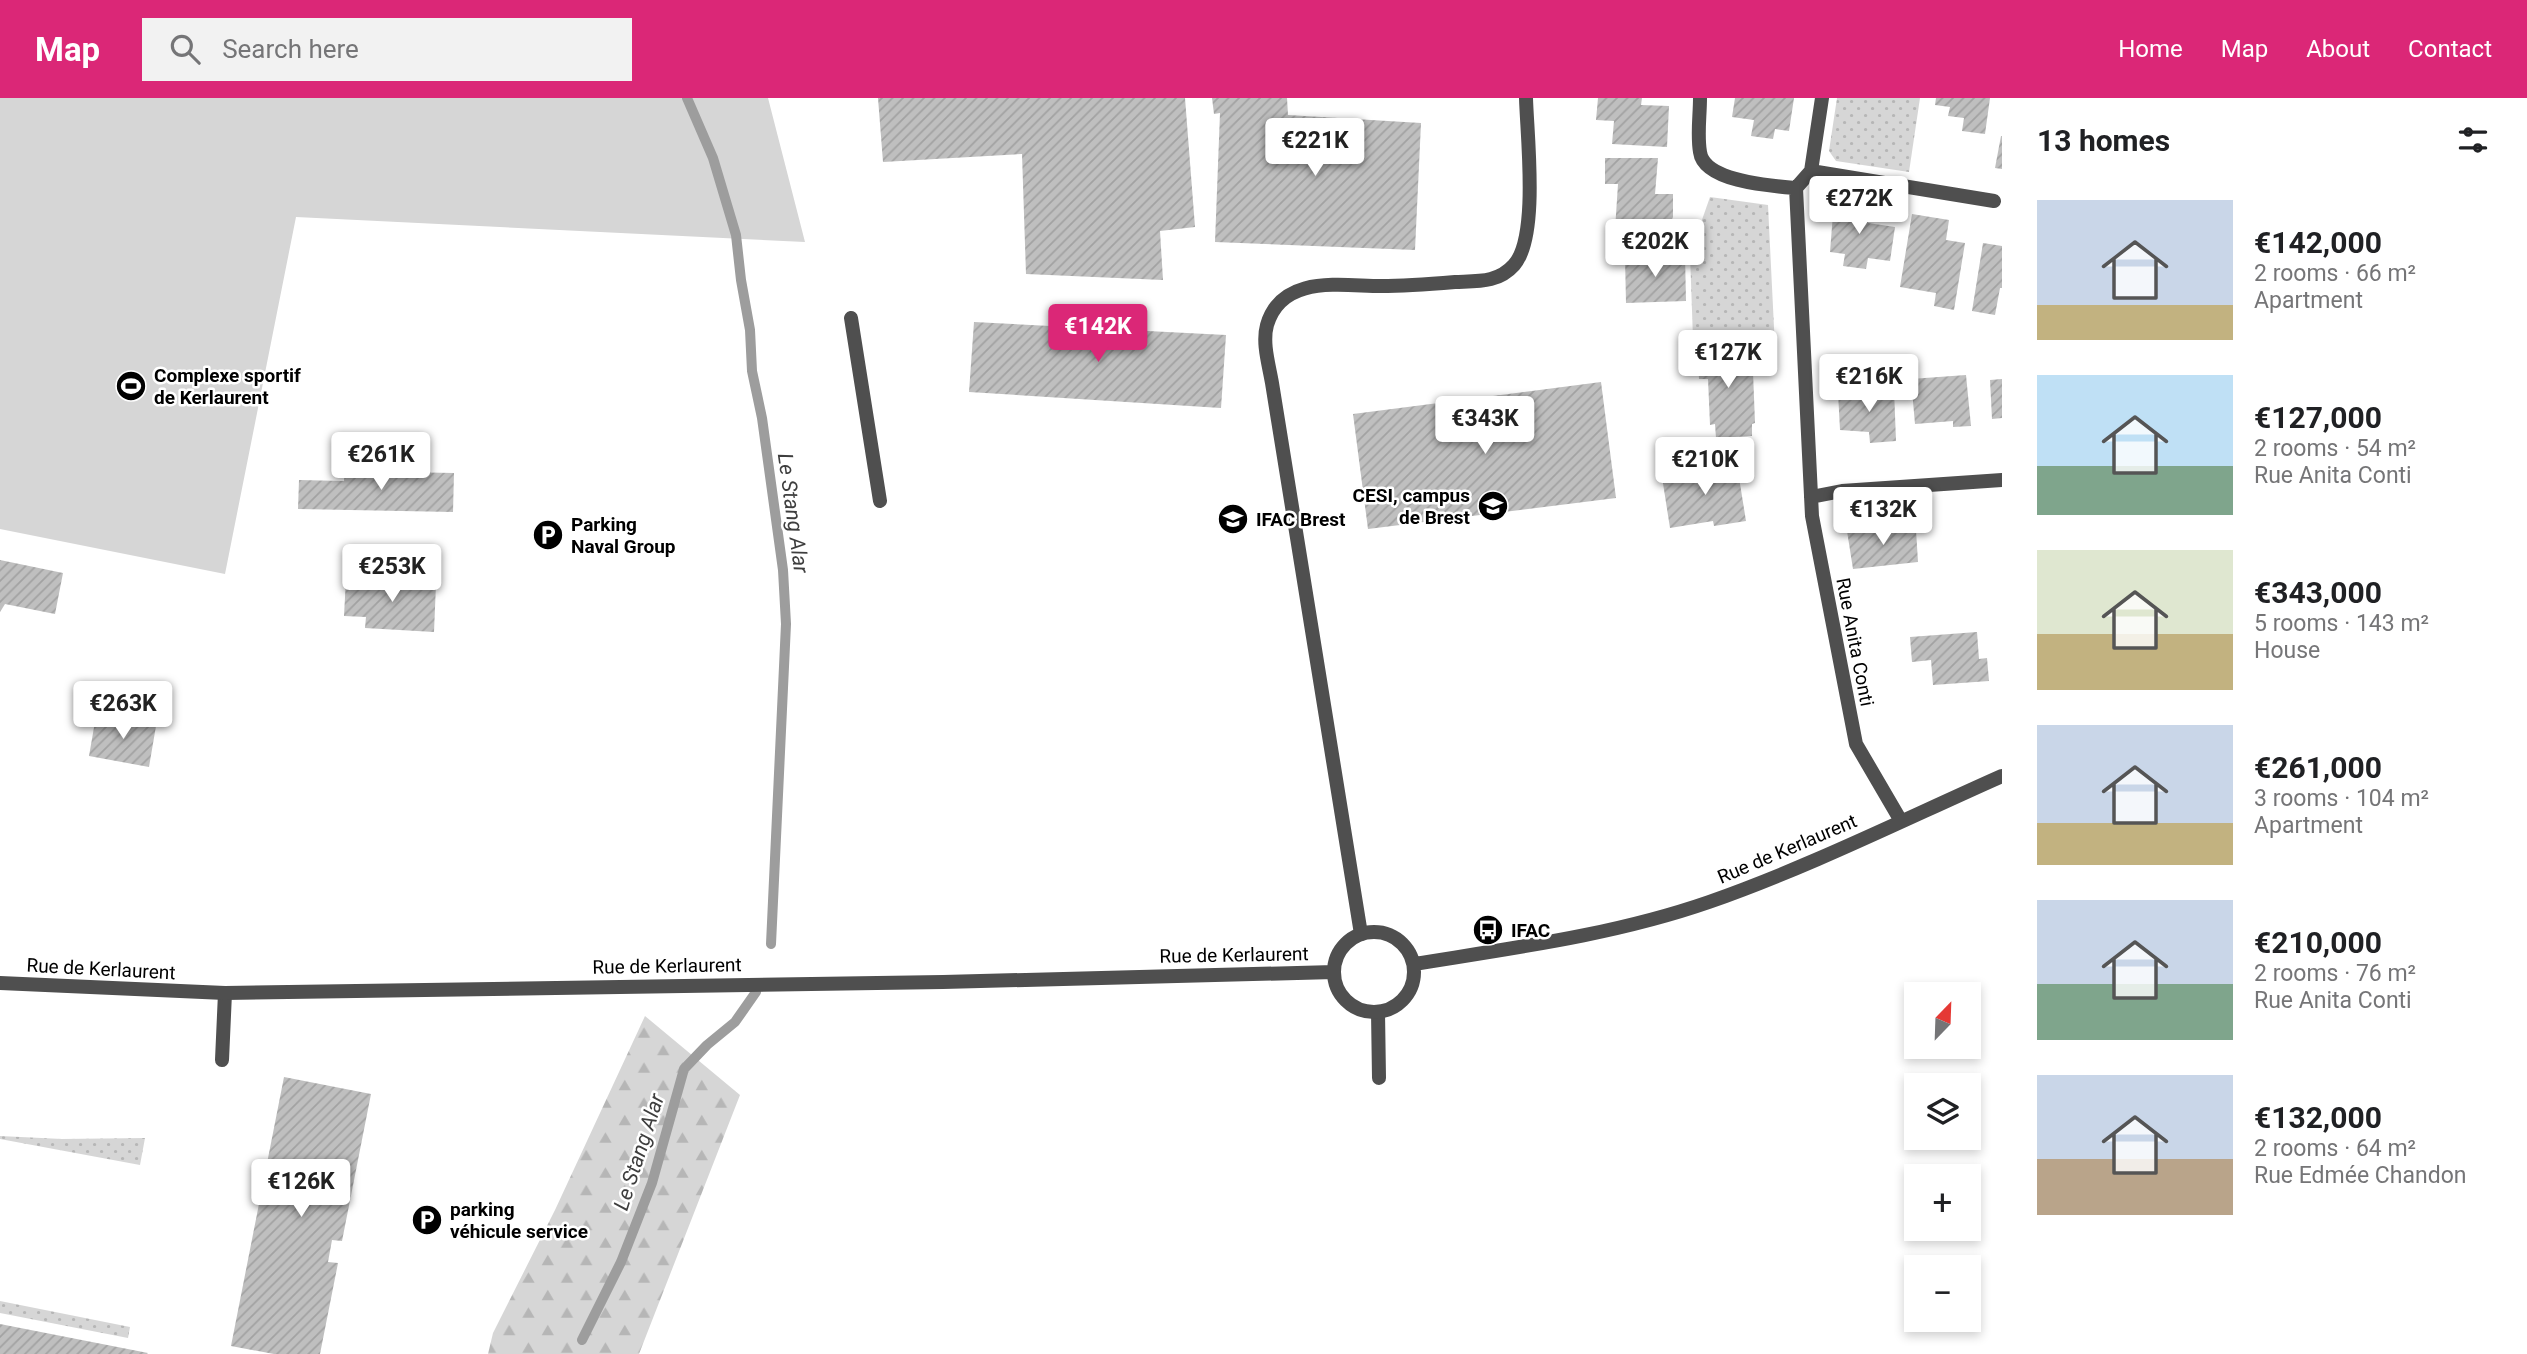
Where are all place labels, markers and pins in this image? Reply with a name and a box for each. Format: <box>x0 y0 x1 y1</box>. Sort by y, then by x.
pin: €221K <box>1266 118 1364 178</box>
pin: €272K <box>1810 176 1908 236</box>
pin: €202K <box>1606 220 1704 279</box>
pin: €142K <box>1049 304 1147 364</box>
pin: €127K <box>1679 330 1777 390</box>
pin: €216K <box>1820 354 1918 414</box>
place label: Complexe sportif de Kerlaurent <box>154 364 301 409</box>
sports icon: Complexe sportif de Kerlaurent <box>114 369 148 403</box>
pin: €343K <box>1436 396 1534 456</box>
pin: €261K <box>332 432 430 492</box>
pin: €210K <box>1656 438 1754 497</box>
place label: CESI, campus de Brest <box>1353 484 1471 529</box>
pin: €132K <box>1834 488 1932 547</box>
school or university icon: CESI, campus de Brest <box>1476 489 1510 523</box>
school or university icon: IFAC Brest <box>1216 502 1250 536</box>
place label: IFAC Brest <box>1256 508 1346 531</box>
place label: Parking Naval Group <box>571 513 676 558</box>
parking icon: Parking Naval Group <box>531 518 565 552</box>
pin: €253K <box>343 545 441 604</box>
pin: €263K <box>74 682 172 741</box>
bus stop icon: IFAC <box>1471 913 1505 947</box>
place label: IFAC <box>1511 919 1550 942</box>
pin: €126K <box>252 1160 350 1219</box>
place label: parking véhicule service <box>450 1198 588 1243</box>
parking icon: parking véhicule service <box>410 1203 444 1237</box>

